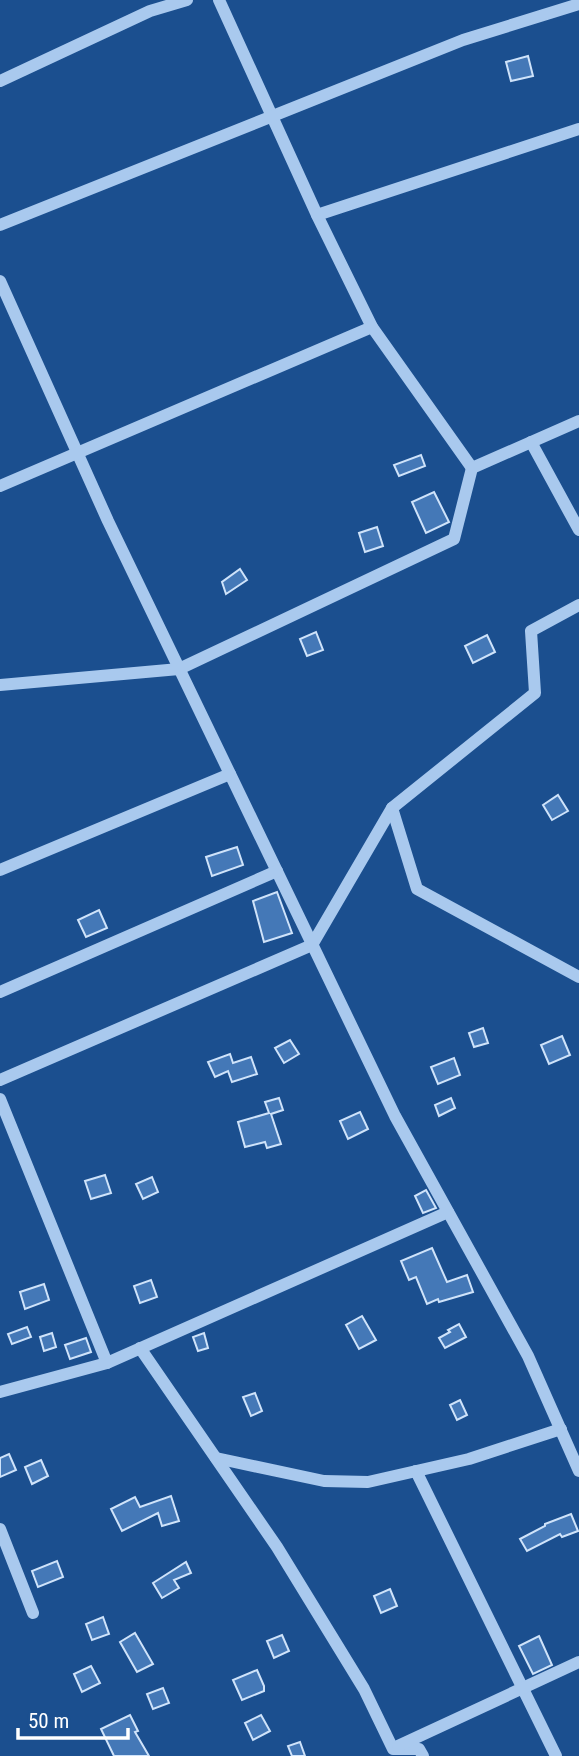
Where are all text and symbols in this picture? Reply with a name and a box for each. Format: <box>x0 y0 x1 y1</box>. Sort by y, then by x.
scale bar <box>18 1696 128 1740</box>
text: 50 m <box>28 1709 69 1733</box>

